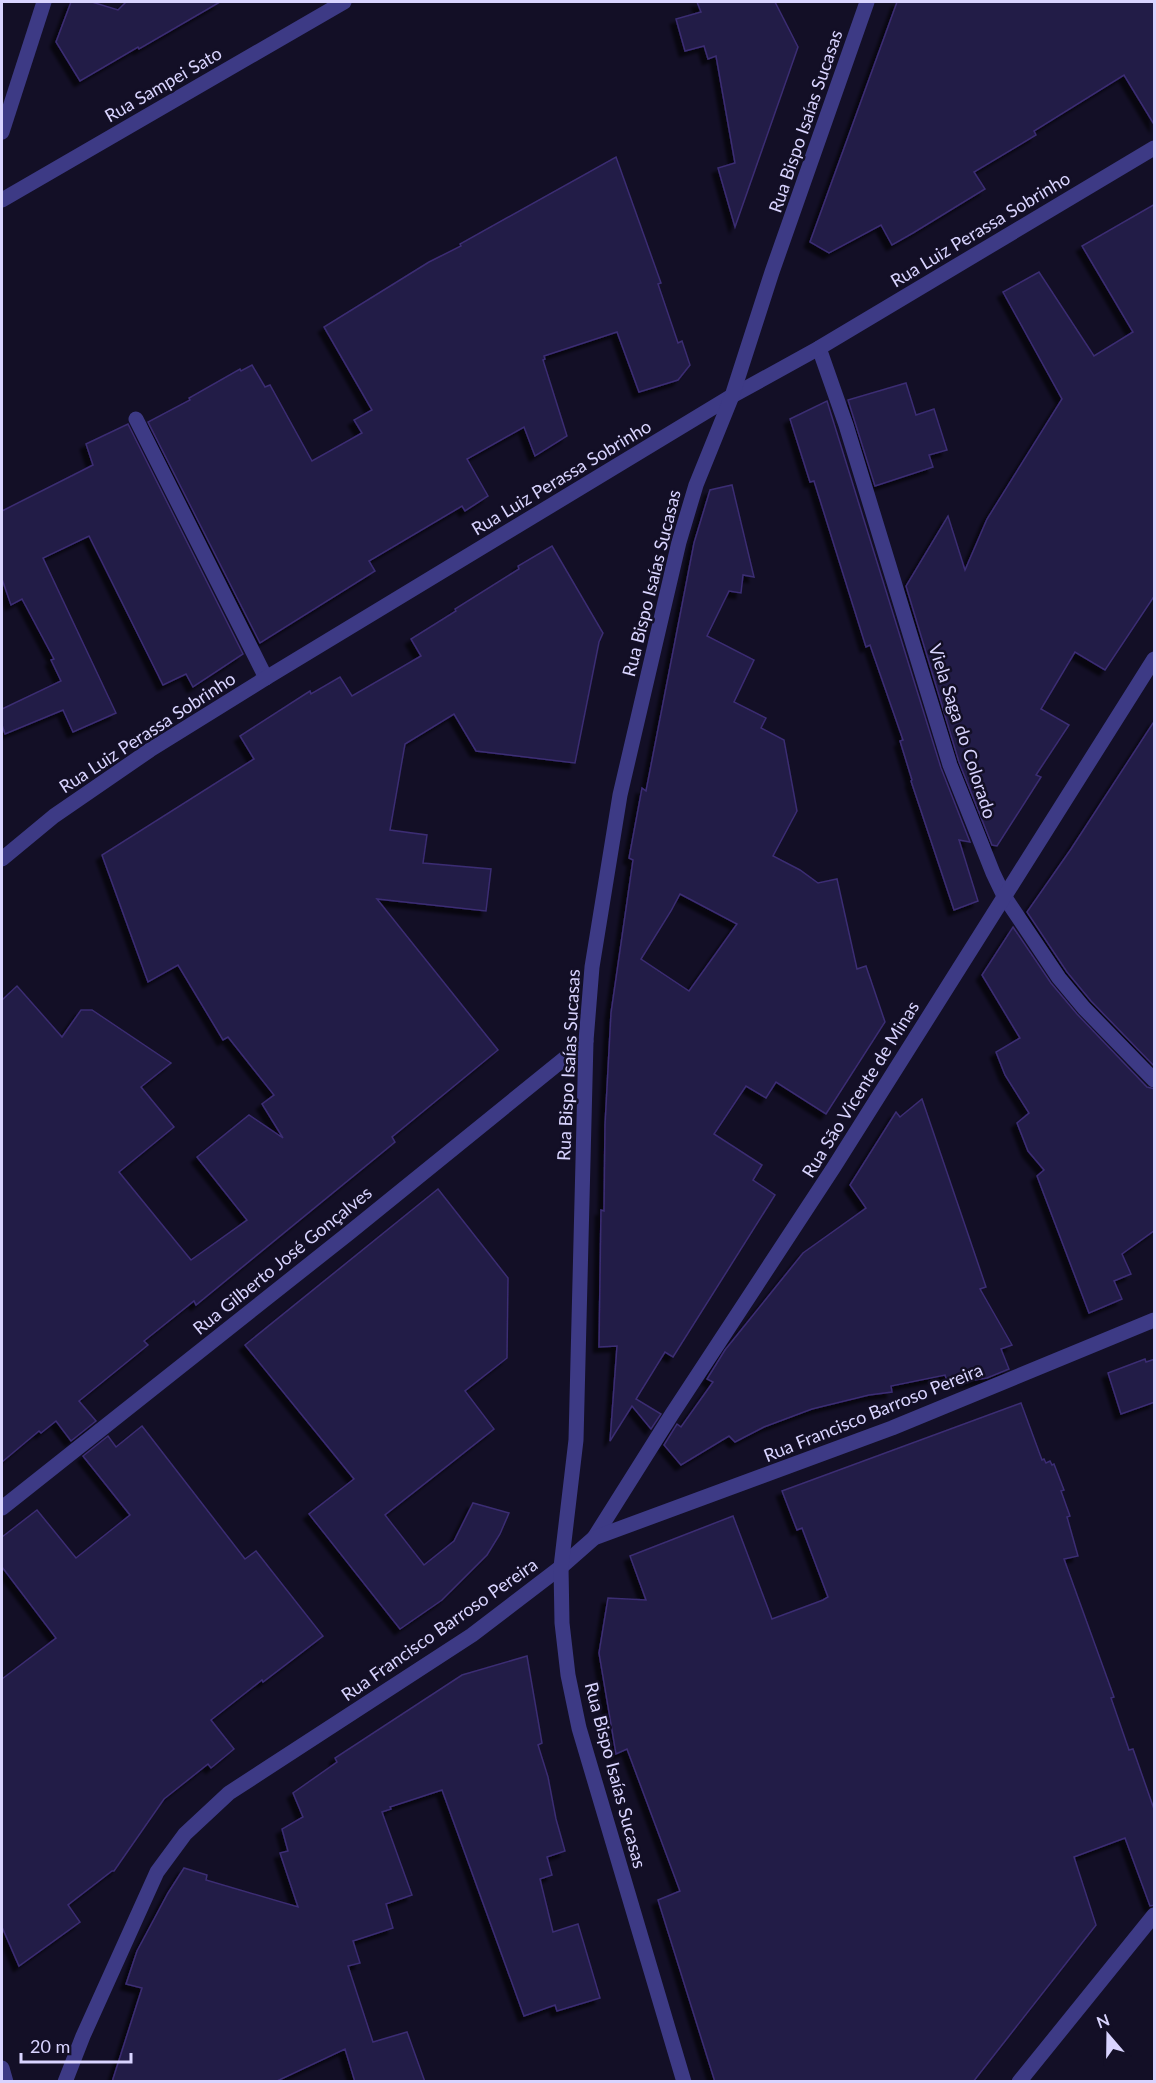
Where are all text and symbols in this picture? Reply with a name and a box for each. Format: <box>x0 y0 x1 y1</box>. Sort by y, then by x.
street label: Rua Bispo Isaías Sucasas <box>763 27 847 215</box>
street label: Rua Sampei Sato <box>101 42 225 126</box>
street label: Rua Luiz Perassa Sobrinho <box>886 167 1074 291</box>
street label: Rua Luiz Perassa Sobrinho <box>467 415 655 539</box>
street label: Rua Bispo Isaías Sucasas <box>617 487 685 679</box>
street label: Viela Saga do Colorado <box>924 641 1002 821</box>
street label: Rua Luiz Perassa Sobrinho <box>55 667 239 797</box>
street label: Rua Bispo Isaías Sucasas <box>552 968 584 1161</box>
street label: Rua São Vicente de Minas <box>797 996 923 1181</box>
street label: Rua Gilberto José Gonçalves <box>188 1181 376 1339</box>
street label: Rua Francisco Barroso Pereira <box>760 1358 986 1466</box>
street label: Rua Francisco Barroso Pereira <box>337 1553 541 1705</box>
street label: Rua Bispo Isaías Sucasas <box>581 1679 652 1871</box>
north arrow <box>1078 2005 1138 2065</box>
text: N <box>1094 2009 1112 2031</box>
scale bar <box>21 2026 130 2064</box>
text: 20 m <box>30 2035 70 2057</box>

